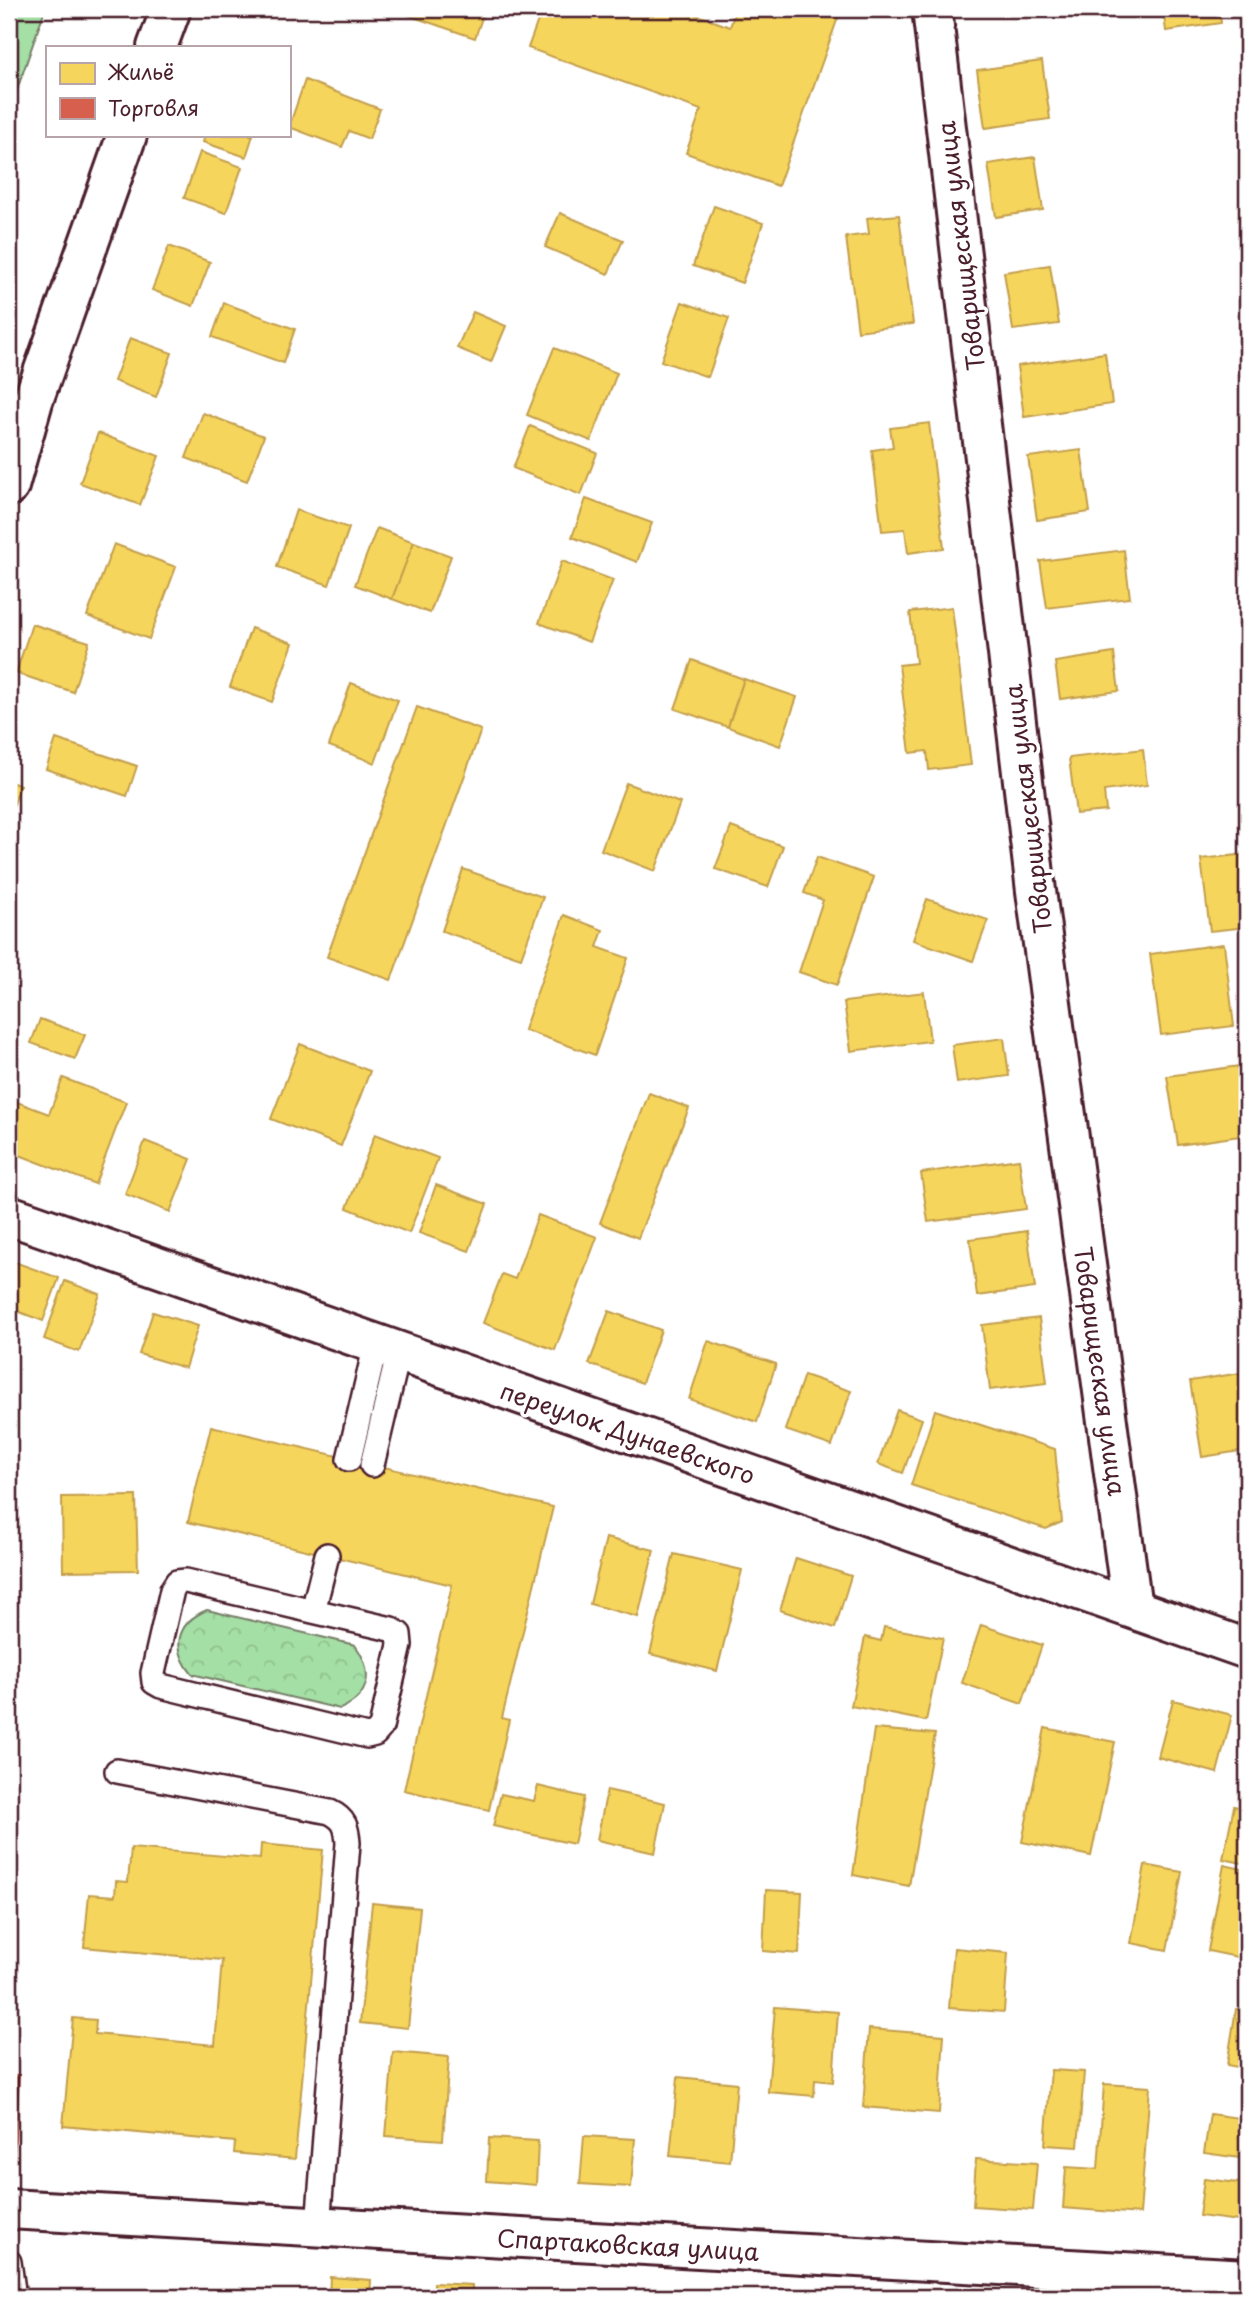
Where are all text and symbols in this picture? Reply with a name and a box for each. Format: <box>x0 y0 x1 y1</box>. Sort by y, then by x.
legend <box>46 46 290 136</box>
text: Жильё <box>107 55 174 87</box>
text: Торговля <box>108 91 199 123</box>
street label: Товарищеская улица <box>927 119 993 373</box>
street label: Товарищеская улица <box>994 682 1060 936</box>
street label: Товарищеская улица <box>1066 1244 1136 1498</box>
street label: переулок Дунаевского <box>496 1371 760 1493</box>
street label: Спартаковская улица <box>496 2219 760 2269</box>

